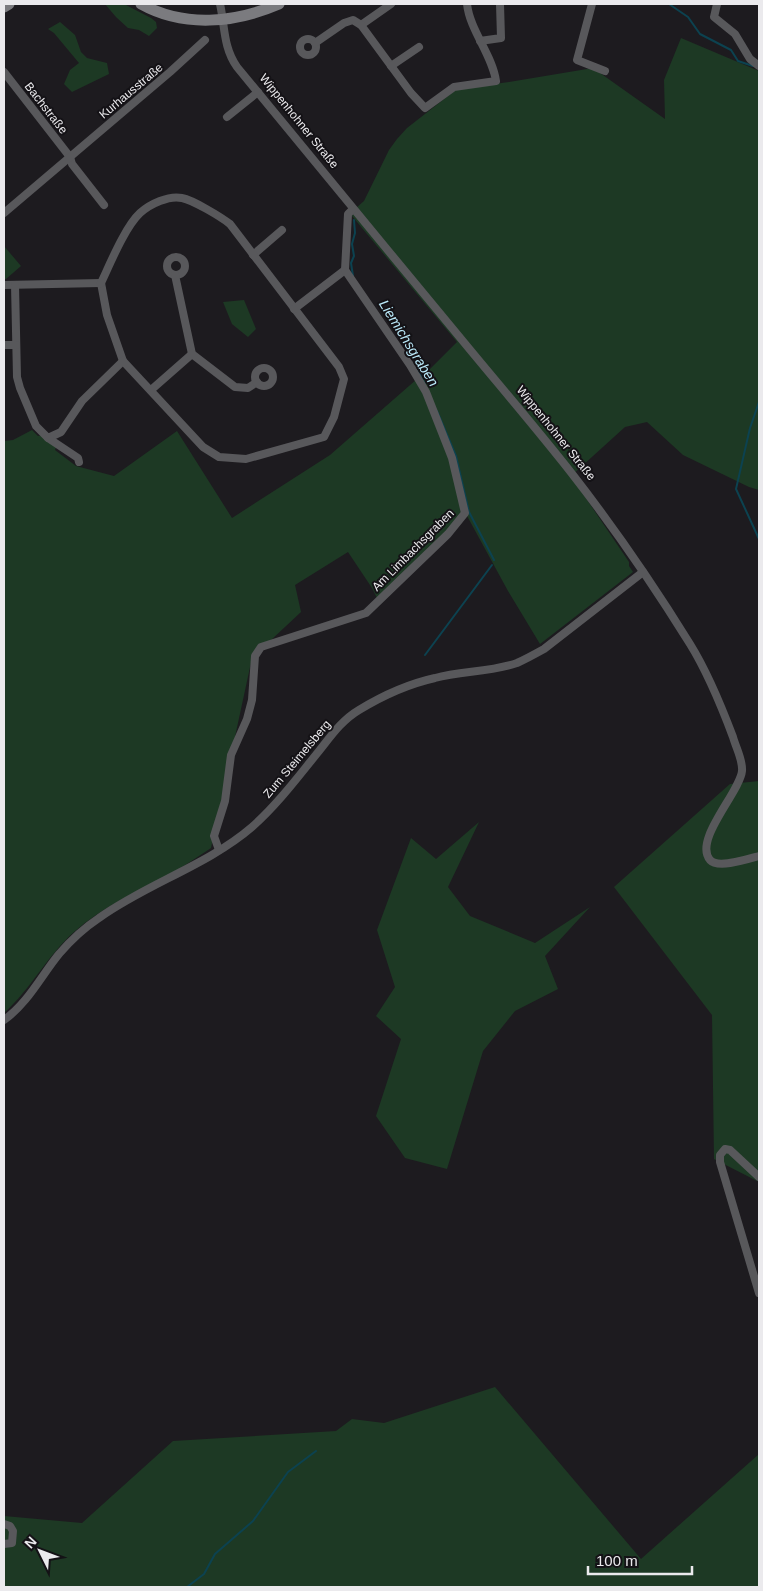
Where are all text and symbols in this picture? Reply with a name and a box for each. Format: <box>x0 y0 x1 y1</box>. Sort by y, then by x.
street label: Kurhausstraße <box>96 60 166 122</box>
street label: Wippenhohner Straße <box>257 71 342 171</box>
street label: Bachstraße <box>22 80 71 137</box>
water label: Liemichsgraben <box>376 297 442 389</box>
street label: Wippenhohner Straße <box>514 383 599 483</box>
street label: Am Limbachsgraben <box>369 506 457 594</box>
street label: Zum Steimelsberg <box>260 717 334 801</box>
north arrow <box>15 1526 65 1576</box>
text: N <box>21 1533 40 1551</box>
scale bar <box>588 1544 692 1576</box>
text: 100 m <box>596 1552 638 1569</box>

